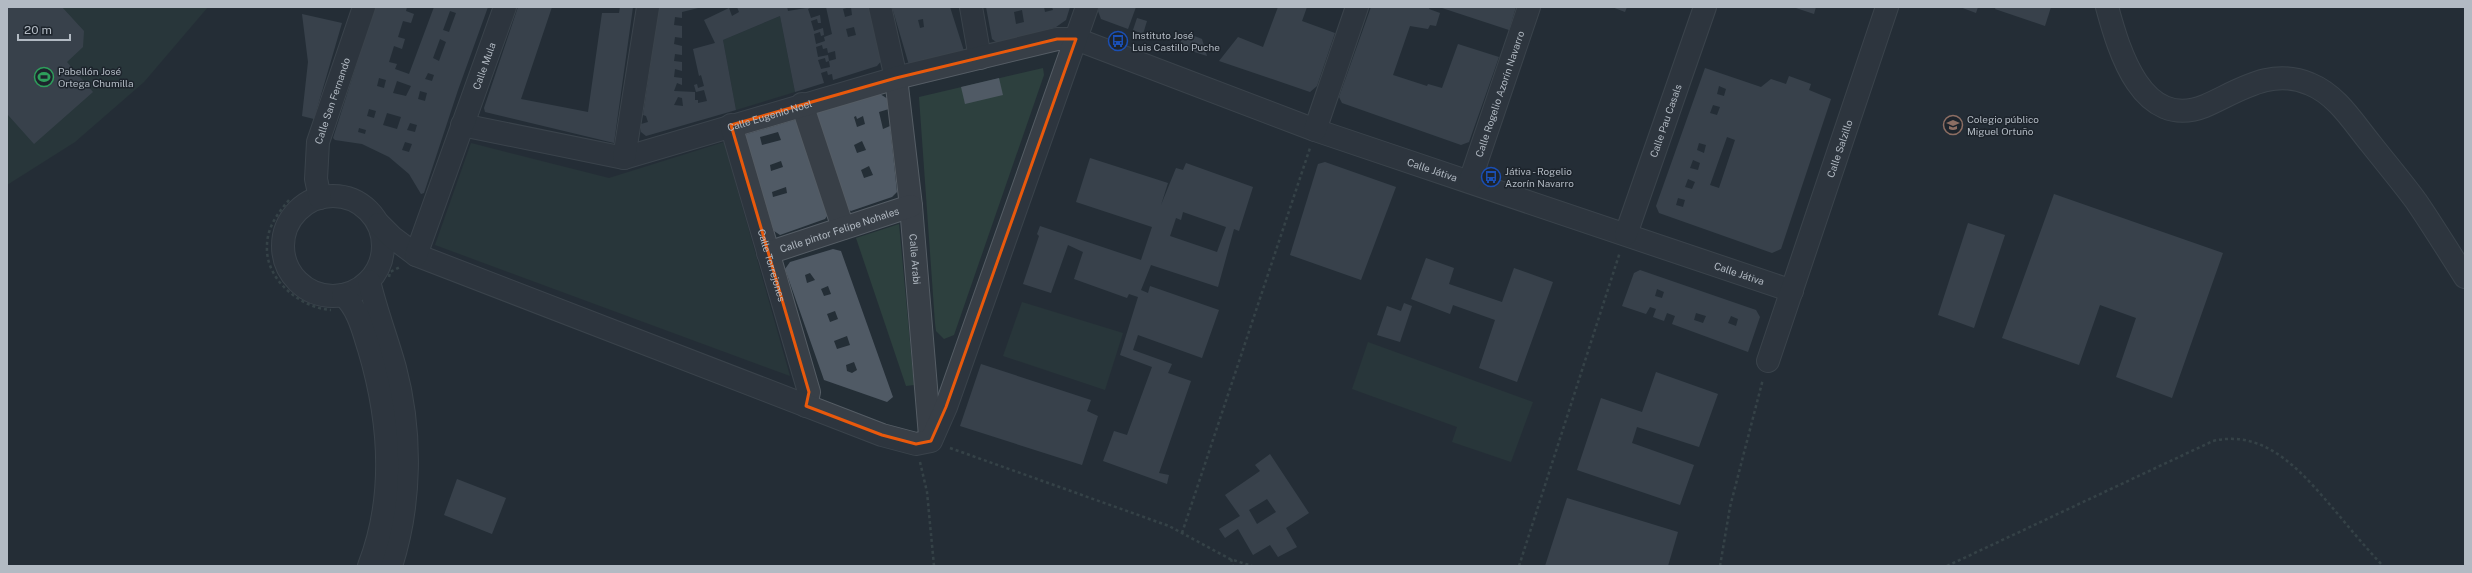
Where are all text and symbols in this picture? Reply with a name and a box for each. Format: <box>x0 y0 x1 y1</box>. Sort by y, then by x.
scale bar <box>18 16 70 42</box>
text: 20 m <box>24 23 52 37</box>
place label: Instituto José Luis Castillo Puche <box>1132 29 1220 53</box>
street label: Calle Rogelio Azorín Navarro <box>1473 29 1527 159</box>
bus stop icon: Instituto José Luis Castillo Puche <box>1107 30 1129 52</box>
street label: Calle Mula <box>470 41 498 91</box>
street label: Calle San Fernando <box>312 56 352 146</box>
place label: Pabellón José Ortega Chumilla <box>58 65 134 89</box>
sports icon: Pabellón José Ortega Chumilla <box>33 66 55 88</box>
street label: Calle Pau Casals <box>1647 82 1684 159</box>
street label: Calle Eugenio Noel <box>726 97 813 133</box>
place label: Colegio público Miguel Ortuño <box>1967 113 2039 137</box>
school or university icon: Colegio público Miguel Ortuño <box>1942 114 1964 136</box>
street label: Calle Salzillo <box>1824 118 1855 179</box>
street label: Calle Játiva <box>1406 156 1459 184</box>
place label: Játiva - Rogelio Azorín Navarro <box>1505 165 1574 189</box>
bus stop icon: Játiva - Rogelio Azorín Navarro <box>1480 166 1502 188</box>
street label: Calle pintor Felipe Nohales <box>778 204 900 255</box>
street label: Calle Torrejones <box>756 227 788 303</box>
street label: Calle Arabi <box>907 233 923 285</box>
street label: Calle Játiva <box>1713 259 1766 287</box>

